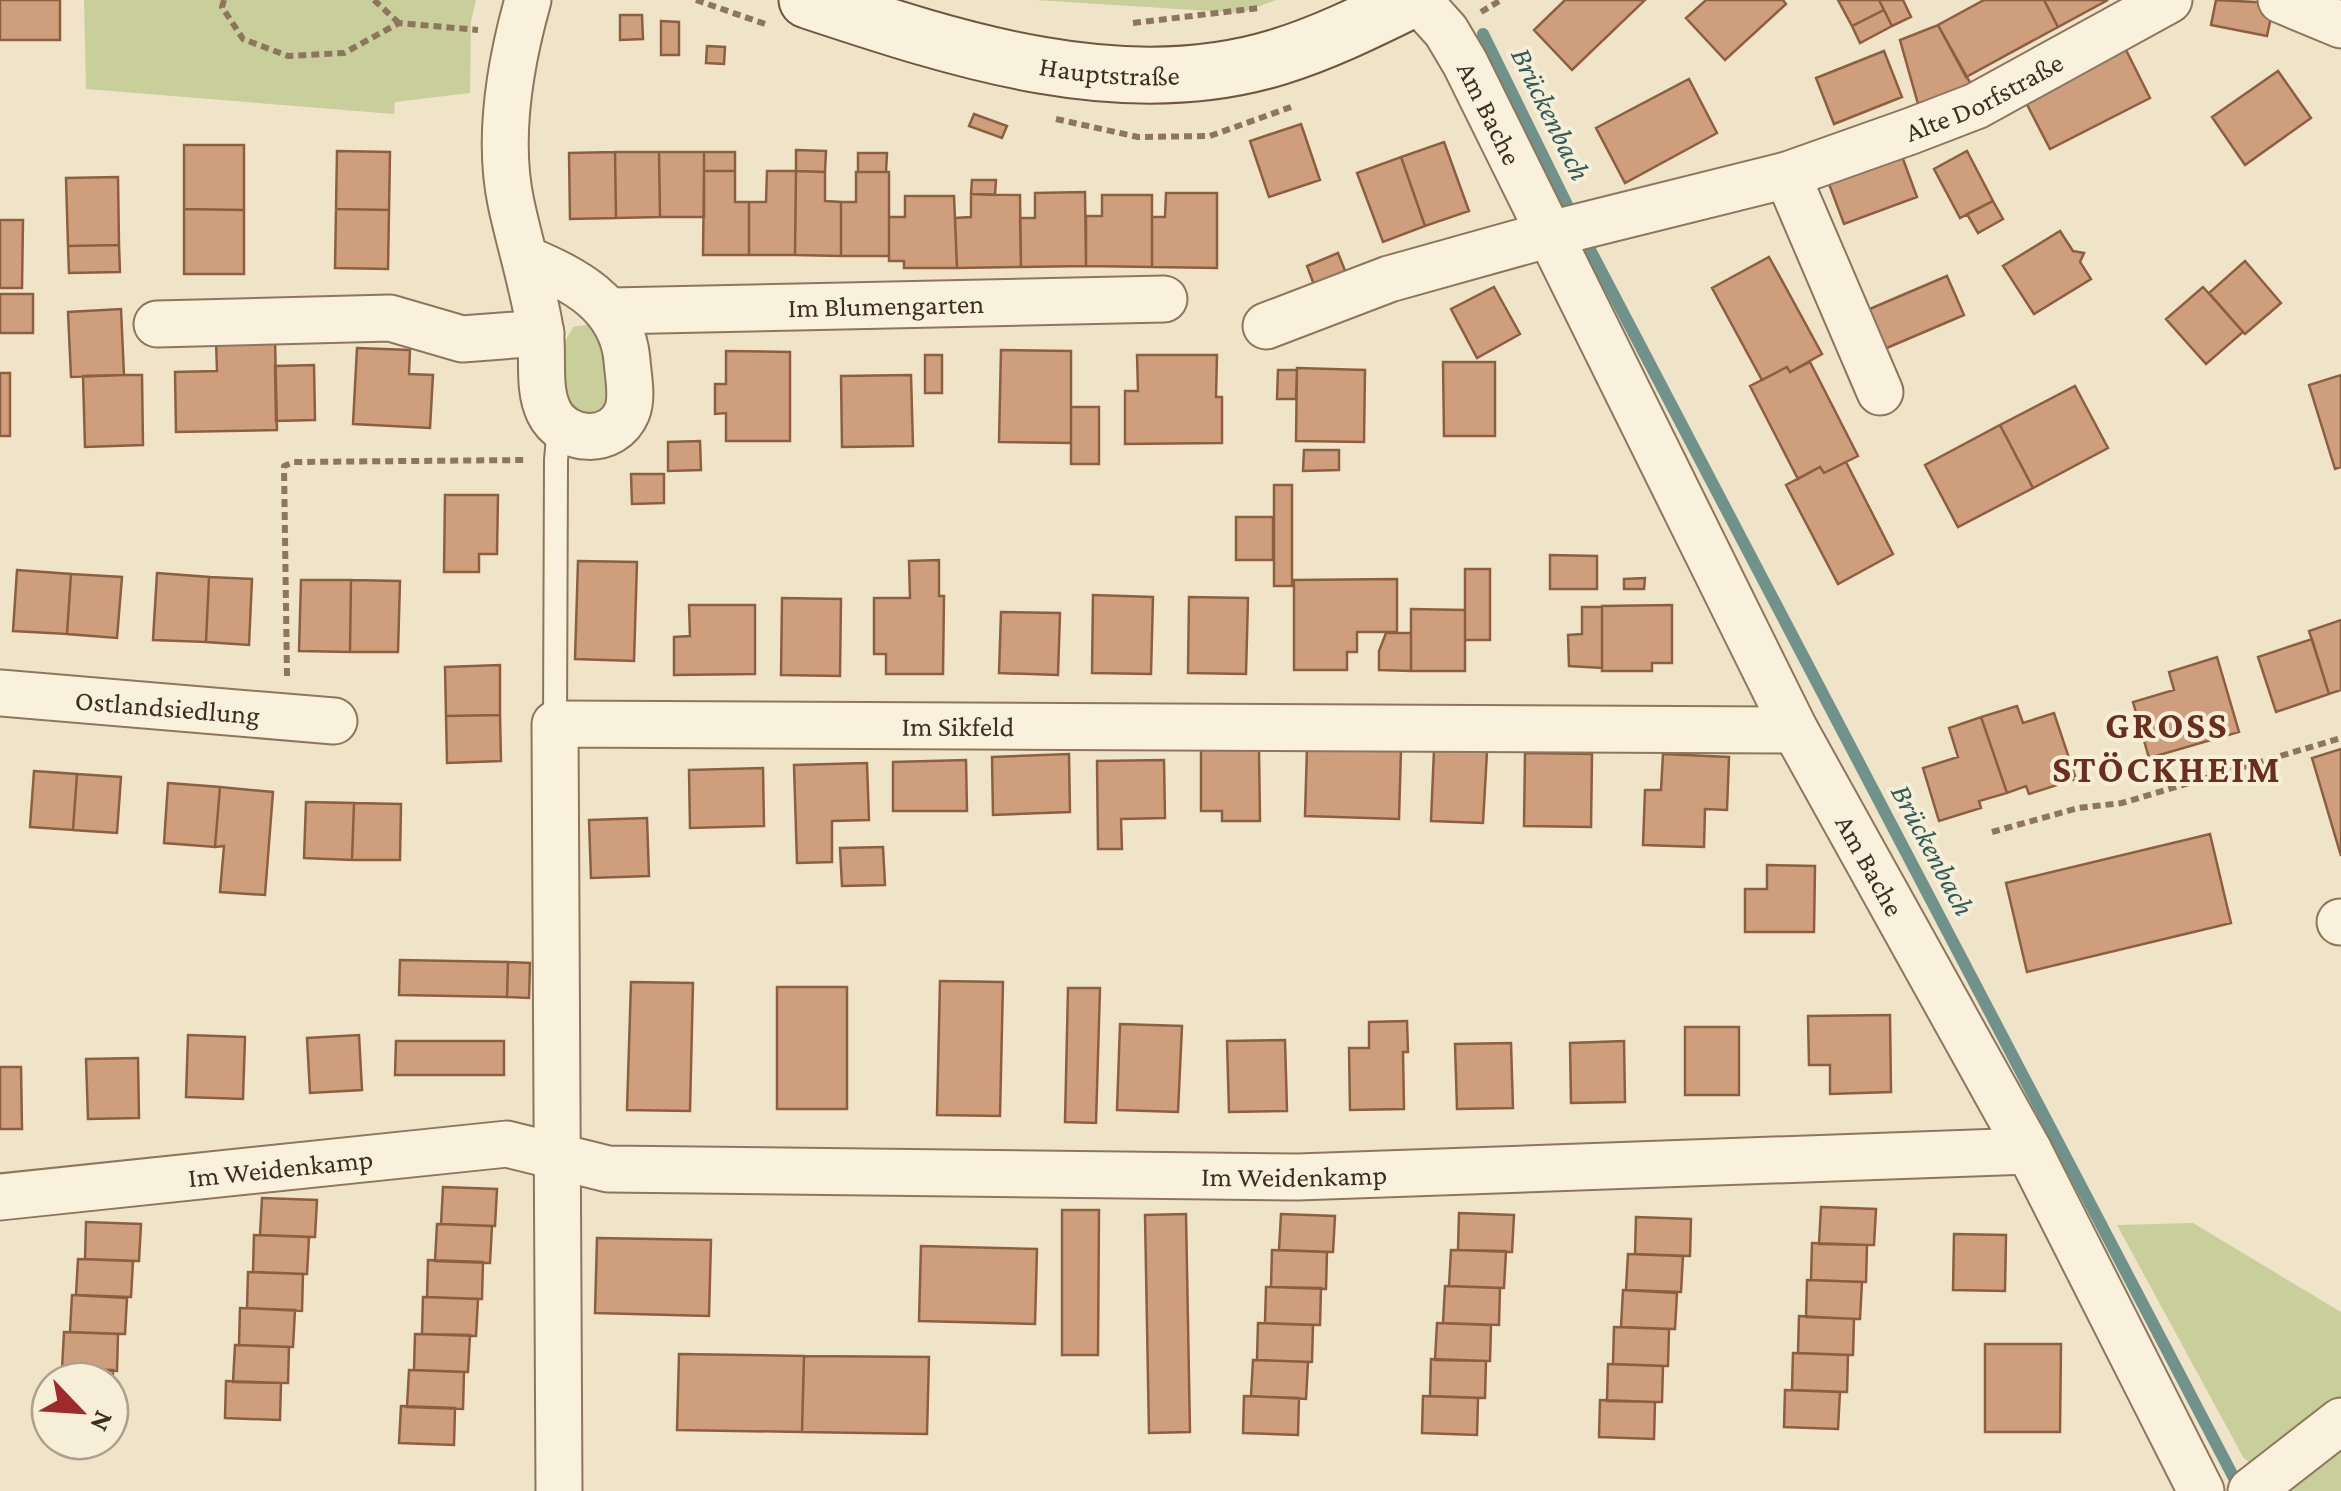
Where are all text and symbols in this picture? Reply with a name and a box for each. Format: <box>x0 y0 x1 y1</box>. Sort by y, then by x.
water label: Brückenbach <box>1505 42 1598 186</box>
street label: Alte Dorfstraße <box>1901 47 2068 148</box>
street label: Hauptstraße <box>1037 50 1180 91</box>
street label: Am Bache <box>1451 57 1528 170</box>
street label: Im Blumengarten <box>787 288 984 323</box>
street label: Ostlandsiedlung <box>74 684 261 731</box>
district label: GROSS STÖCKHEIM <box>2052 704 2282 790</box>
street label: Im Sikfeld <box>902 711 1015 742</box>
water label: Brückenbach <box>1885 778 1982 921</box>
street label: Am Bache <box>1829 810 1910 922</box>
street label: Im Weidenkamp <box>186 1143 375 1193</box>
street label: Im Weidenkamp <box>1201 1159 1388 1193</box>
north arrow <box>30 1361 130 1461</box>
text: N <box>84 1406 120 1437</box>

